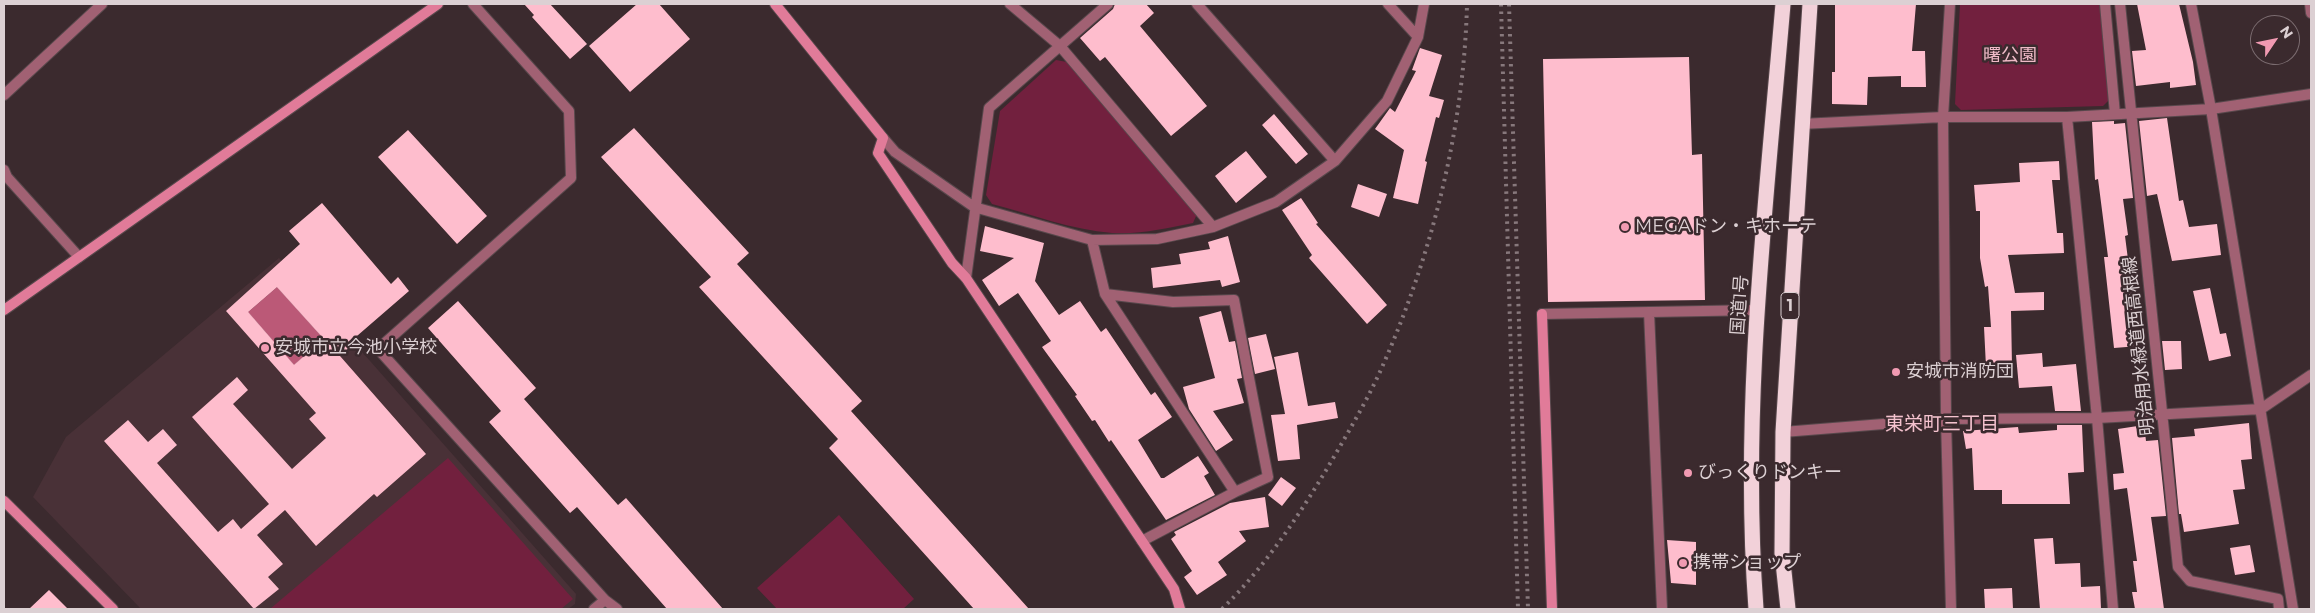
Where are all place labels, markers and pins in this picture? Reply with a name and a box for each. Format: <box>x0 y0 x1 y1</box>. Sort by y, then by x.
place label: MEGAドン・キホーテ <box>1635 216 1817 238</box>
marker: MEGAドン・キホーテ <box>1619 221 1631 233</box>
place label: 安城市立今池小学校 <box>275 337 437 359</box>
marker: 安城市立今池小学校 <box>259 342 271 354</box>
place label: 安城市消防団 <box>1906 361 2014 383</box>
marker: 安城市消防団 <box>1890 366 1902 378</box>
place label: びっくりドンキー <box>1698 462 1842 484</box>
marker: びっくりドンキー <box>1682 467 1694 479</box>
place label: 携帯ショップ <box>1693 552 1801 574</box>
marker: 携帯ショップ <box>1677 557 1689 569</box>

